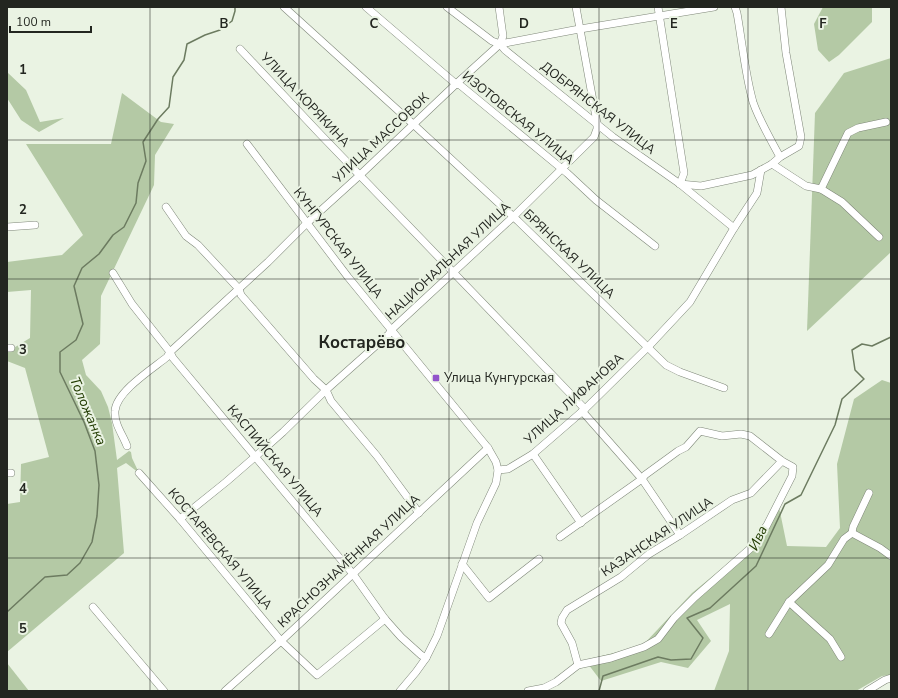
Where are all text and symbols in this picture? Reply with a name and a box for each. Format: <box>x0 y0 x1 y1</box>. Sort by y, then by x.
scale bar <box>10 8 91 34</box>
text: 100 m <box>16 14 51 30</box>
text: B <box>220 15 229 33</box>
text: C <box>370 15 379 33</box>
text: D <box>519 15 529 33</box>
text: E <box>670 15 678 33</box>
text: F <box>819 15 827 33</box>
street label: УЛИЦА КОРЯКИНА <box>256 48 354 152</box>
street label: ДОБРЯНСКАЯ УЛИЦА <box>537 57 660 159</box>
text: 1 <box>19 61 27 79</box>
street label: ИЗОТОВСКАЯ УЛИЦА <box>458 67 578 169</box>
street label: УЛИЦА МАССОВОК <box>328 88 433 188</box>
street label: КУНГУРСКАЯ УЛИЦА <box>289 184 387 302</box>
street label: НАЦИОНАЛЬНАЯ УЛИЦА <box>381 198 515 324</box>
text: 2 <box>19 201 27 219</box>
street label: БРЯНСКАЯ УЛИЦА <box>519 205 619 303</box>
district label: Костарёво <box>319 331 405 354</box>
text: 3 <box>19 341 27 359</box>
street label: УЛИЦА ЛИФАНОВА <box>520 349 628 449</box>
place label: Улица Кунгурская <box>443 369 554 387</box>
marker: Улица Кунгурская <box>431 373 441 383</box>
water label: Толожанка <box>65 374 111 448</box>
street label: КАСПИЙСКАЯ УЛИЦА <box>223 401 328 521</box>
text: 4 <box>19 480 27 498</box>
street label: КОСТАРЕВСКАЯ УЛИЦА <box>164 484 277 614</box>
street label: КРАСНОЗНАМЁННАЯ УЛИЦА <box>273 489 424 632</box>
street label: КАЗАНСКАЯ УЛИЦА <box>598 493 717 581</box>
water label: Ива <box>744 522 772 554</box>
text: 5 <box>19 620 27 638</box>

